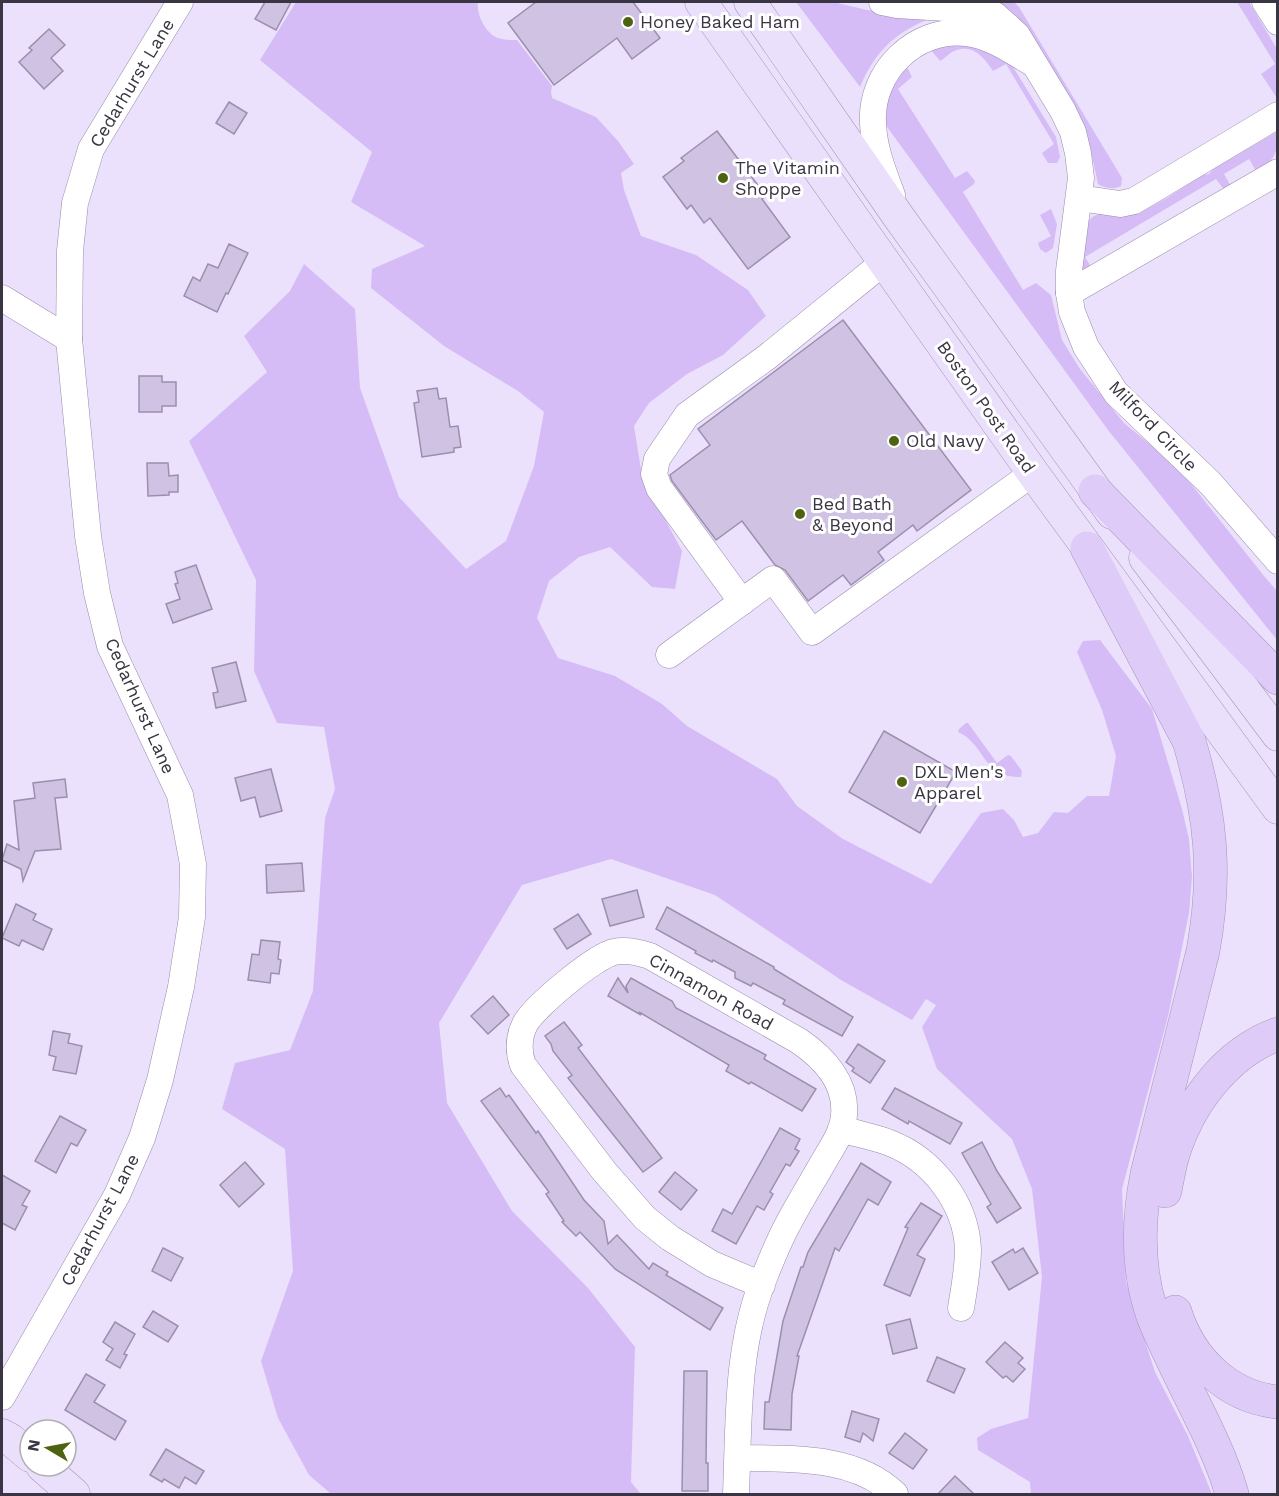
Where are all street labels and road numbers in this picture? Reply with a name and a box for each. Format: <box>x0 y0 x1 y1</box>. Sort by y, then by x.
street label: Cedarhurst Lane <box>85 15 178 151</box>
street label: Boston Post Road <box>933 337 1040 477</box>
street label: Milford Circle <box>1105 376 1202 475</box>
street label: Cedarhurst Lane <box>101 635 180 777</box>
street label: Cinnamon Road <box>645 949 777 1034</box>
street label: Cedarhurst Lane <box>56 1150 143 1289</box>

